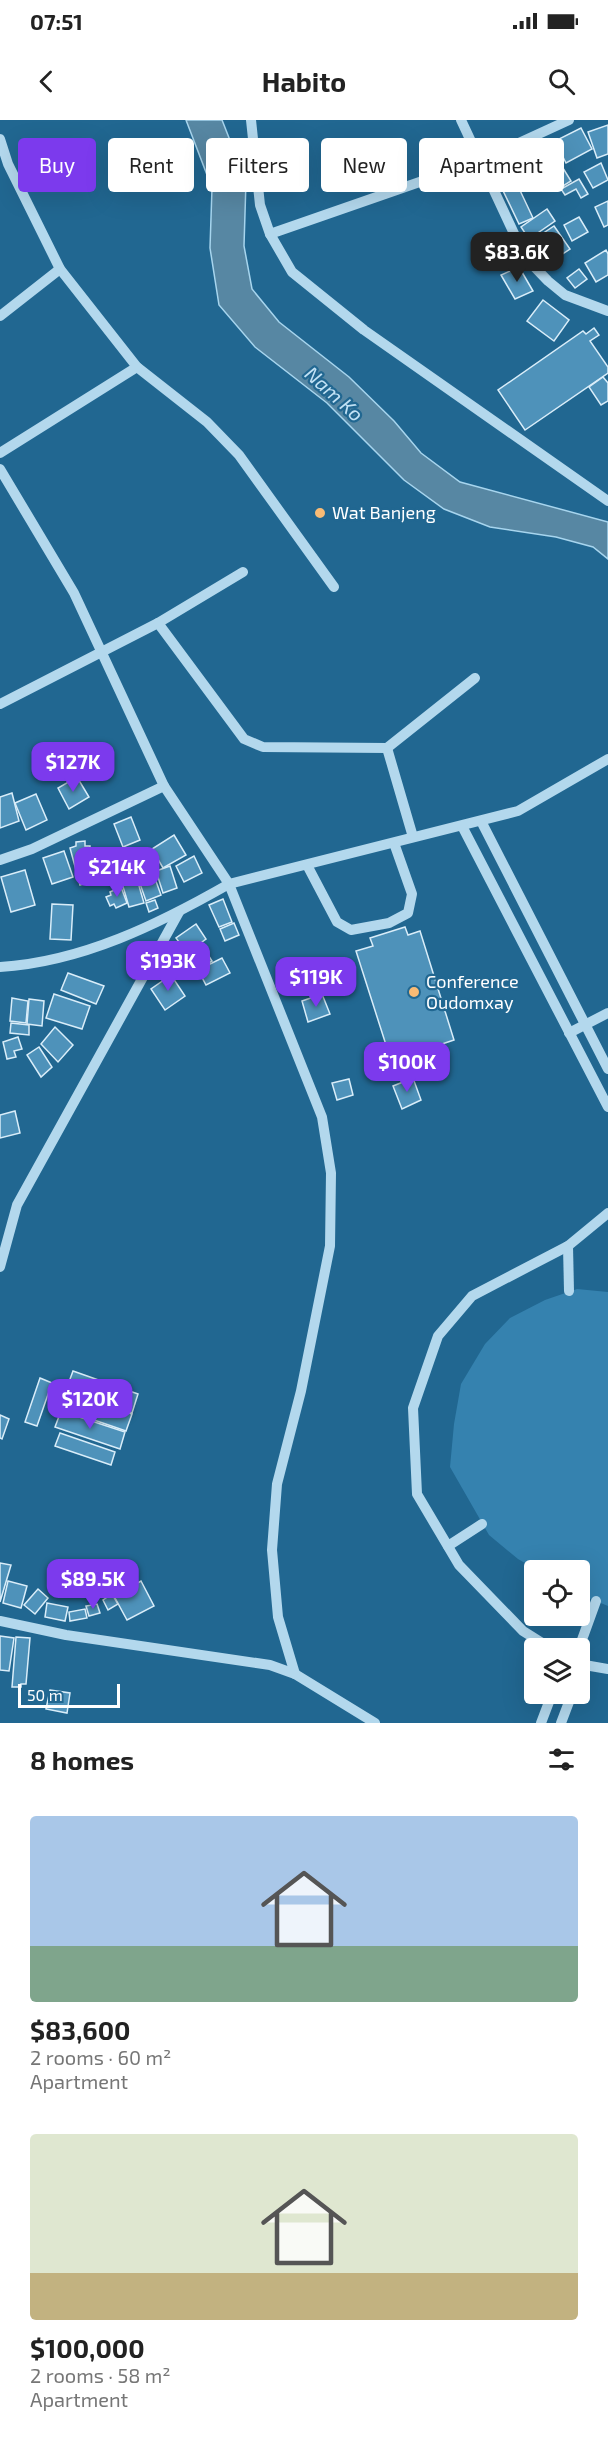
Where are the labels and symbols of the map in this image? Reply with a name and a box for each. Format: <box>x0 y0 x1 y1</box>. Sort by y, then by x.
pin: $83.6K <box>468 232 566 283</box>
water label: Nam Ko <box>301 361 369 426</box>
place label: Wat Banjeng <box>332 501 436 523</box>
marker: Wat Banjeng <box>313 506 327 520</box>
pin: $127K <box>31 742 115 793</box>
pin: $214K <box>75 847 159 898</box>
pin: $193K <box>126 941 210 992</box>
pin: $119K <box>274 957 358 1008</box>
place label: Conference Oudomxay <box>426 970 519 1013</box>
marker: Conference Oudomxay <box>407 985 421 999</box>
pin: $100K <box>365 1042 449 1093</box>
pin: $120K <box>48 1379 132 1430</box>
pin: $89.5K <box>44 1559 142 1610</box>
scale bar <box>18 1681 120 1708</box>

